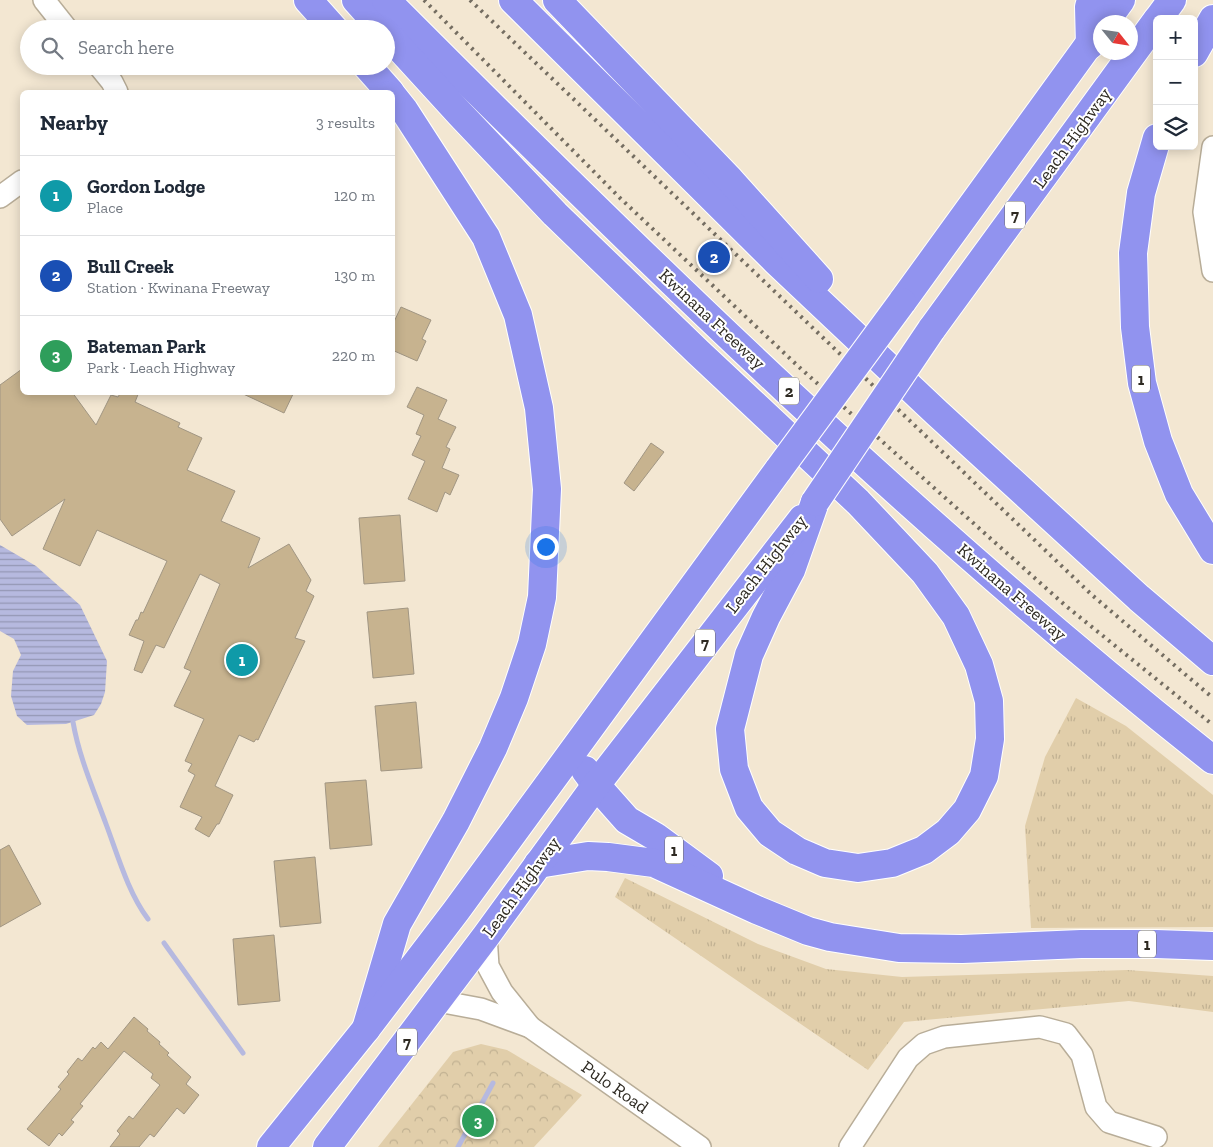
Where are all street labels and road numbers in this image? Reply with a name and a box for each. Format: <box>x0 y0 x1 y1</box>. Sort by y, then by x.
street label: Leach Highway <box>1028 83 1116 193</box>
road number: 7 <box>1005 202 1025 228</box>
street label: Kwinana Freeway <box>654 264 770 374</box>
road number: 1 <box>1132 366 1150 392</box>
road number: 2 <box>779 378 799 404</box>
street label: Leach Highway <box>721 510 812 618</box>
street label: Kwinana Freeway <box>953 539 1072 646</box>
road number: 7 <box>695 630 715 656</box>
street label: Leach Highway <box>477 832 565 942</box>
road number: 1 <box>665 836 683 864</box>
road number: 1 <box>1138 931 1156 958</box>
road number: 7 <box>397 1028 417 1056</box>
street label: Pulo Road <box>577 1056 653 1118</box>

